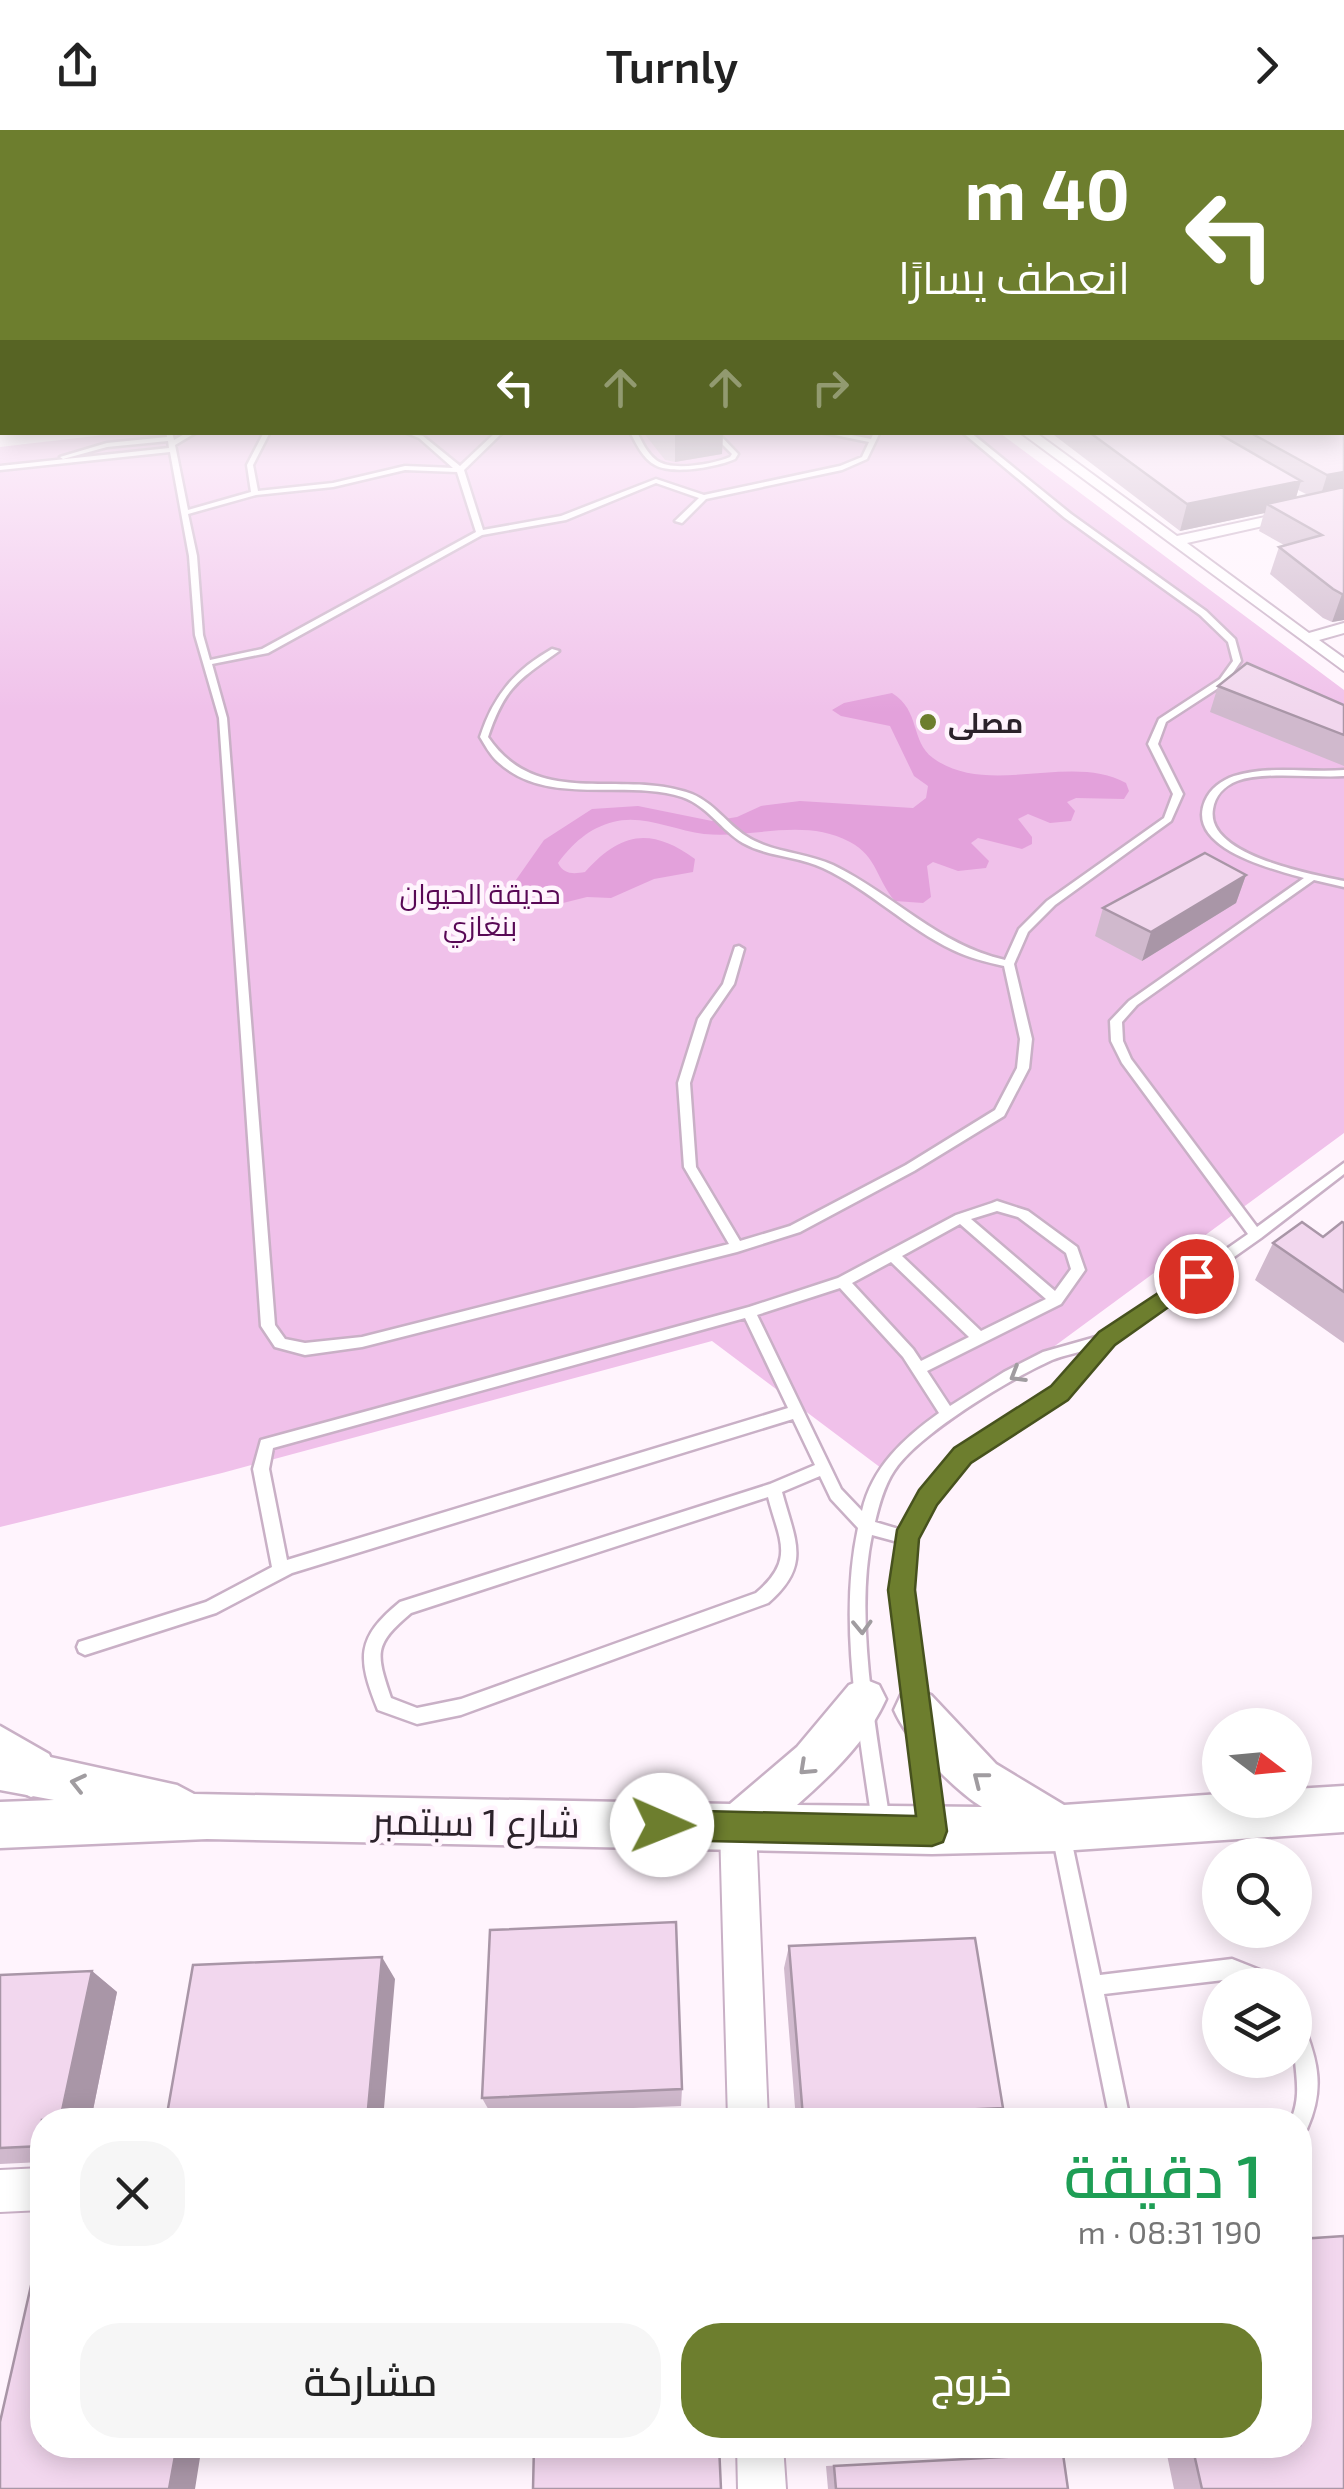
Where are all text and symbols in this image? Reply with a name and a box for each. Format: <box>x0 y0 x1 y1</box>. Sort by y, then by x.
icon: share <box>50 38 105 93</box>
text: Turnly <box>606 38 738 92</box>
icon: forward <box>1239 38 1294 93</box>
text: 40 m <box>964 150 1130 234</box>
icon: left <box>1165 170 1295 300</box>
text: انعطف يسارًا <box>898 249 1130 303</box>
icon: left <box>488 360 543 415</box>
icon: ahead <box>593 360 648 415</box>
icon: ahead <box>698 360 753 415</box>
icon: right <box>803 360 858 415</box>
place label: مصلى <box>948 705 1023 740</box>
marker: مصلى <box>917 711 939 733</box>
park label: حديقة الحيوان بنغازي <box>399 876 561 948</box>
pin <box>1154 1234 1239 1319</box>
icon: arrive <box>1169 1249 1224 1304</box>
one-way arrow <box>1010 1362 1028 1382</box>
one-way arrow <box>851 1619 872 1635</box>
north arrow <box>1202 1708 1312 1818</box>
map controls <box>1202 1708 1312 2078</box>
one-way arrow <box>799 1756 818 1774</box>
position arrow <box>610 1773 714 1877</box>
one-way arrow <box>973 1773 991 1790</box>
one-way arrow <box>70 1774 87 1795</box>
street label: شارع 1 سبتمبر <box>370 1796 580 1850</box>
button: search <box>1202 1838 1312 1948</box>
button: layers <box>1202 1968 1312 2078</box>
text: 1 دقيقة <box>1064 2138 1262 2210</box>
button: close <box>80 2141 185 2246</box>
text: 190 m · 08:31 <box>1078 2212 1262 2250</box>
button: مشاركة <box>80 2323 661 2438</box>
button: خروج <box>681 2323 1262 2438</box>

